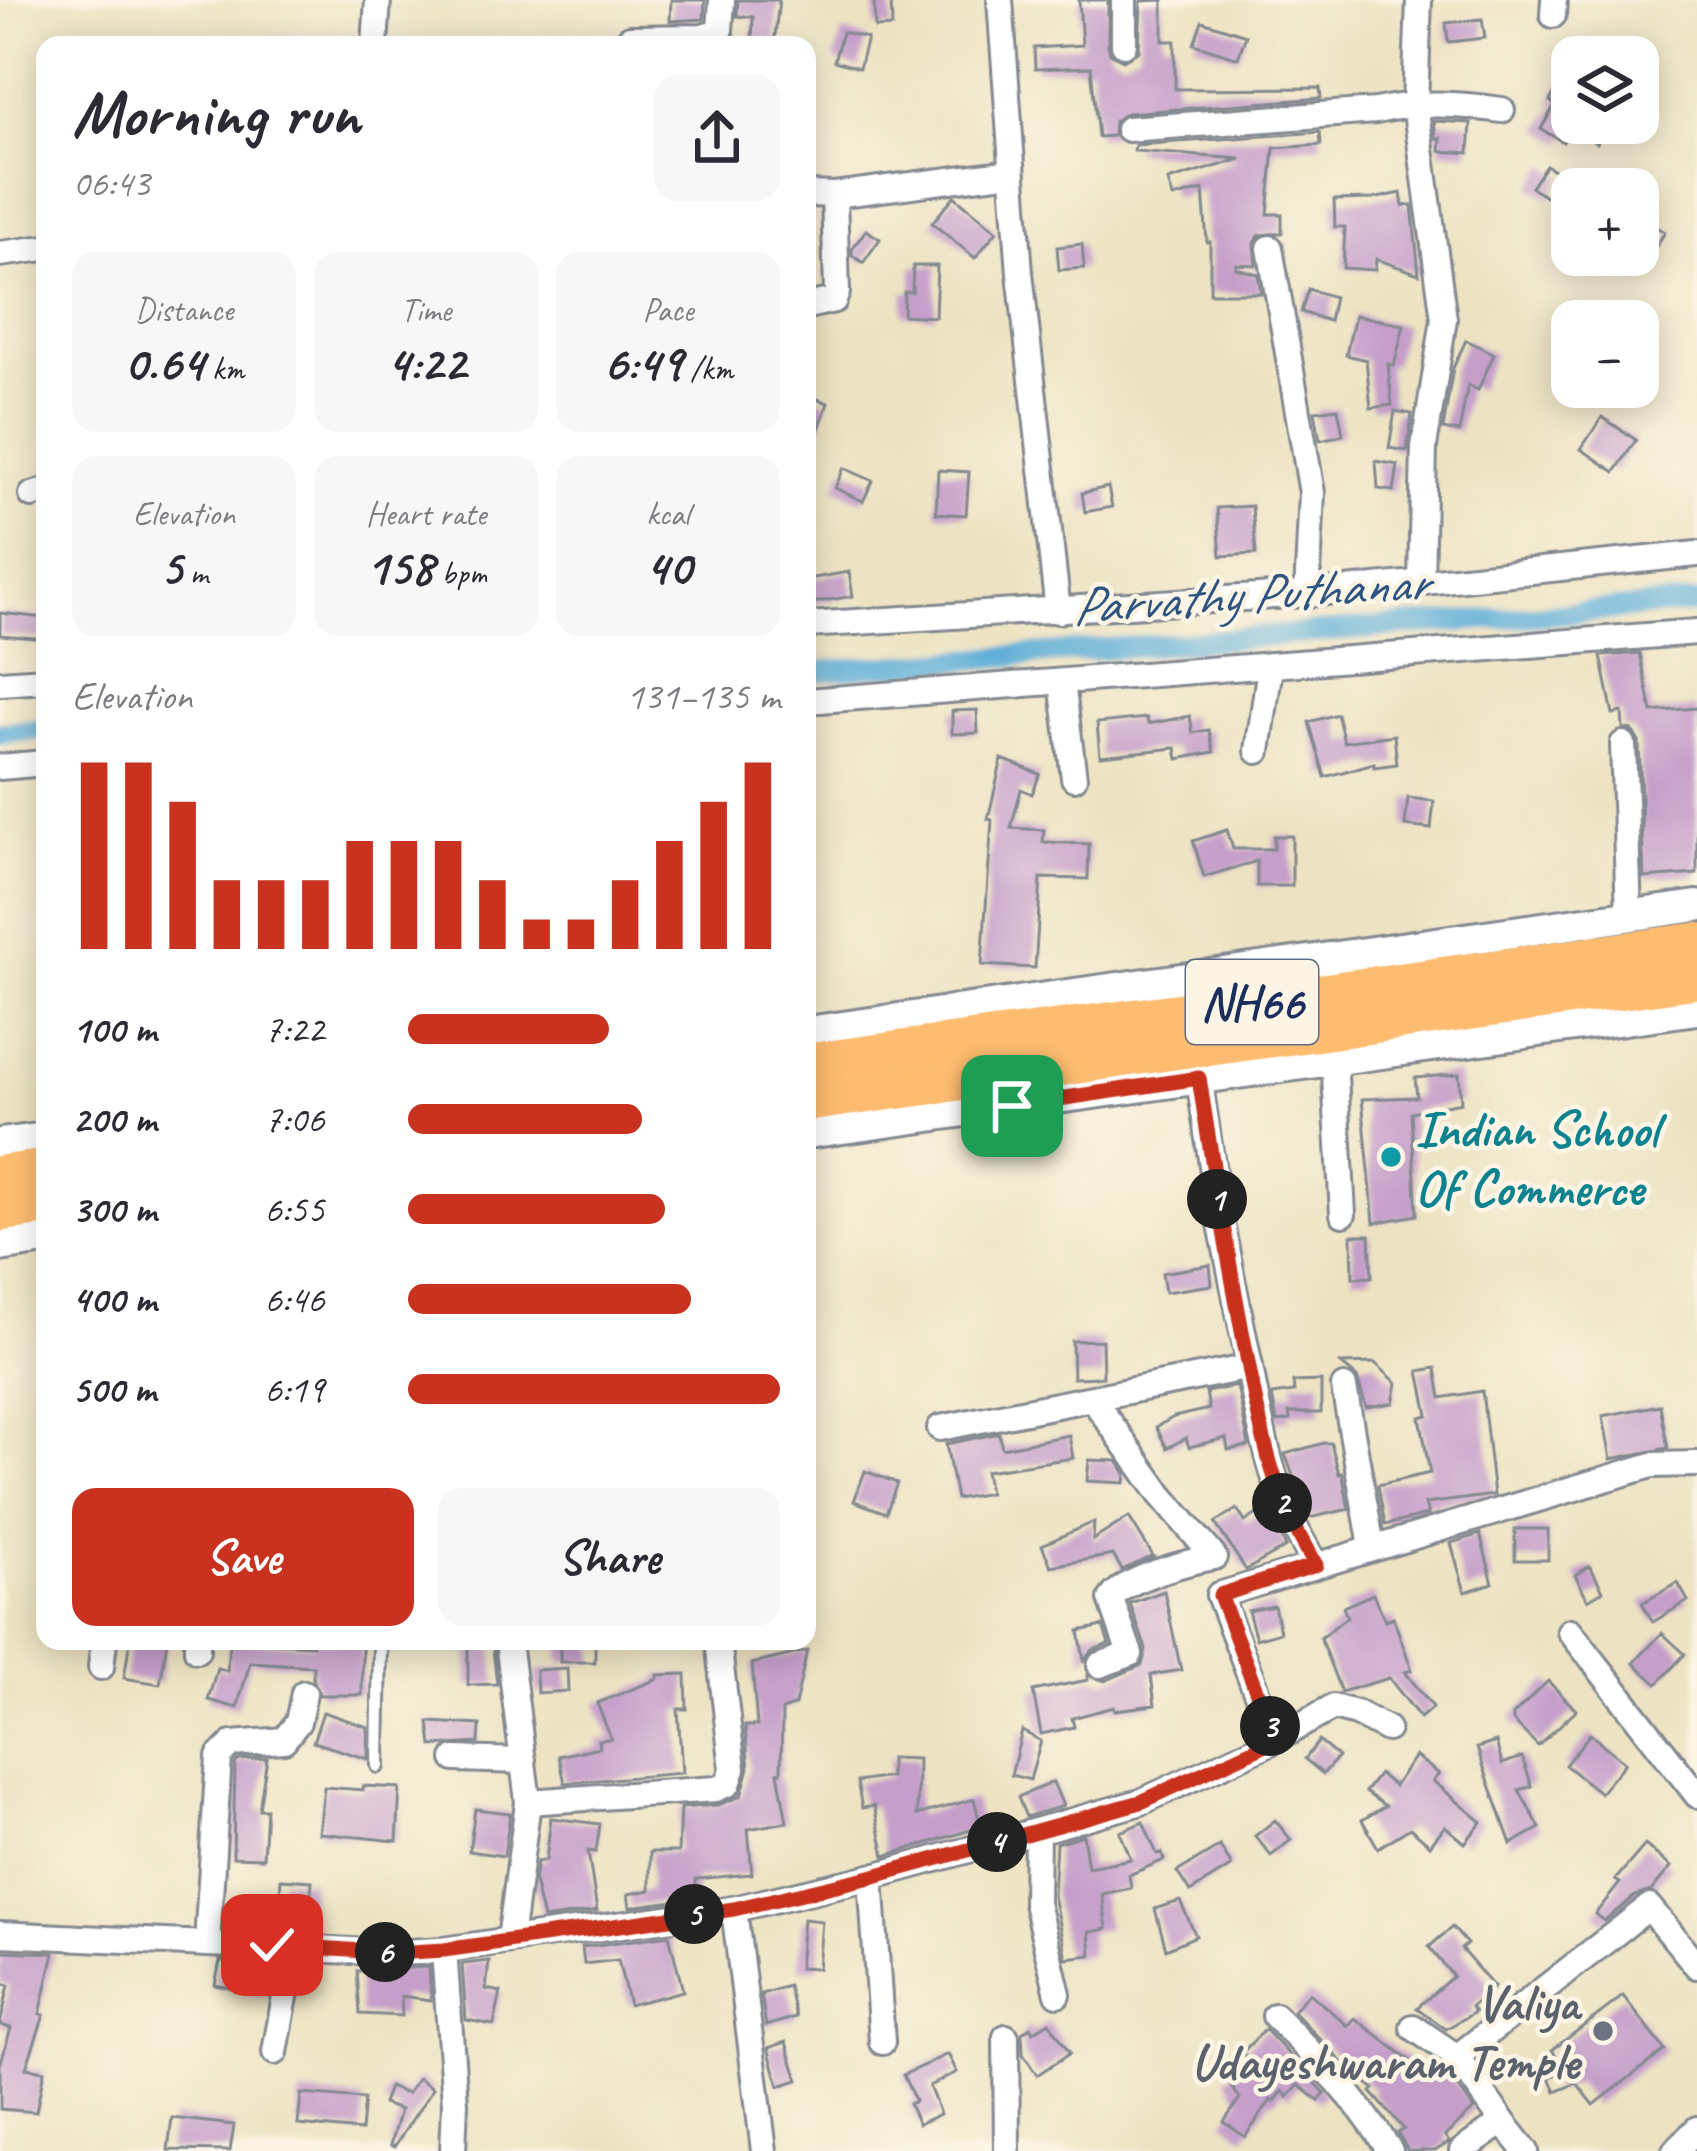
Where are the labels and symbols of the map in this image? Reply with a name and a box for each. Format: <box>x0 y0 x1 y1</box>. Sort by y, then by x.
water label: Parvathy Puthanar <box>1069 547 1437 640</box>
road number: NH66 <box>1186 960 1318 1044</box>
pin <box>961 1055 1063 1157</box>
place label: Indian School Of Commerce <box>1415 1097 1667 1220</box>
marker: Indian School Of Commerce <box>1378 1144 1404 1170</box>
pin: 1 <box>1187 1169 1247 1229</box>
pin: 2 <box>1252 1473 1312 1533</box>
pin: 3 <box>1240 1696 1300 1756</box>
pin: 4 <box>967 1812 1027 1872</box>
pin: 5 <box>664 1884 724 1944</box>
pin <box>221 1894 323 1996</box>
pin: 6 <box>355 1922 415 1982</box>
place label: Valiya Udayeshwaram Temple <box>1191 1971 1584 2094</box>
marker: Valiya Udayeshwaram Temple <box>1590 2018 1616 2044</box>

